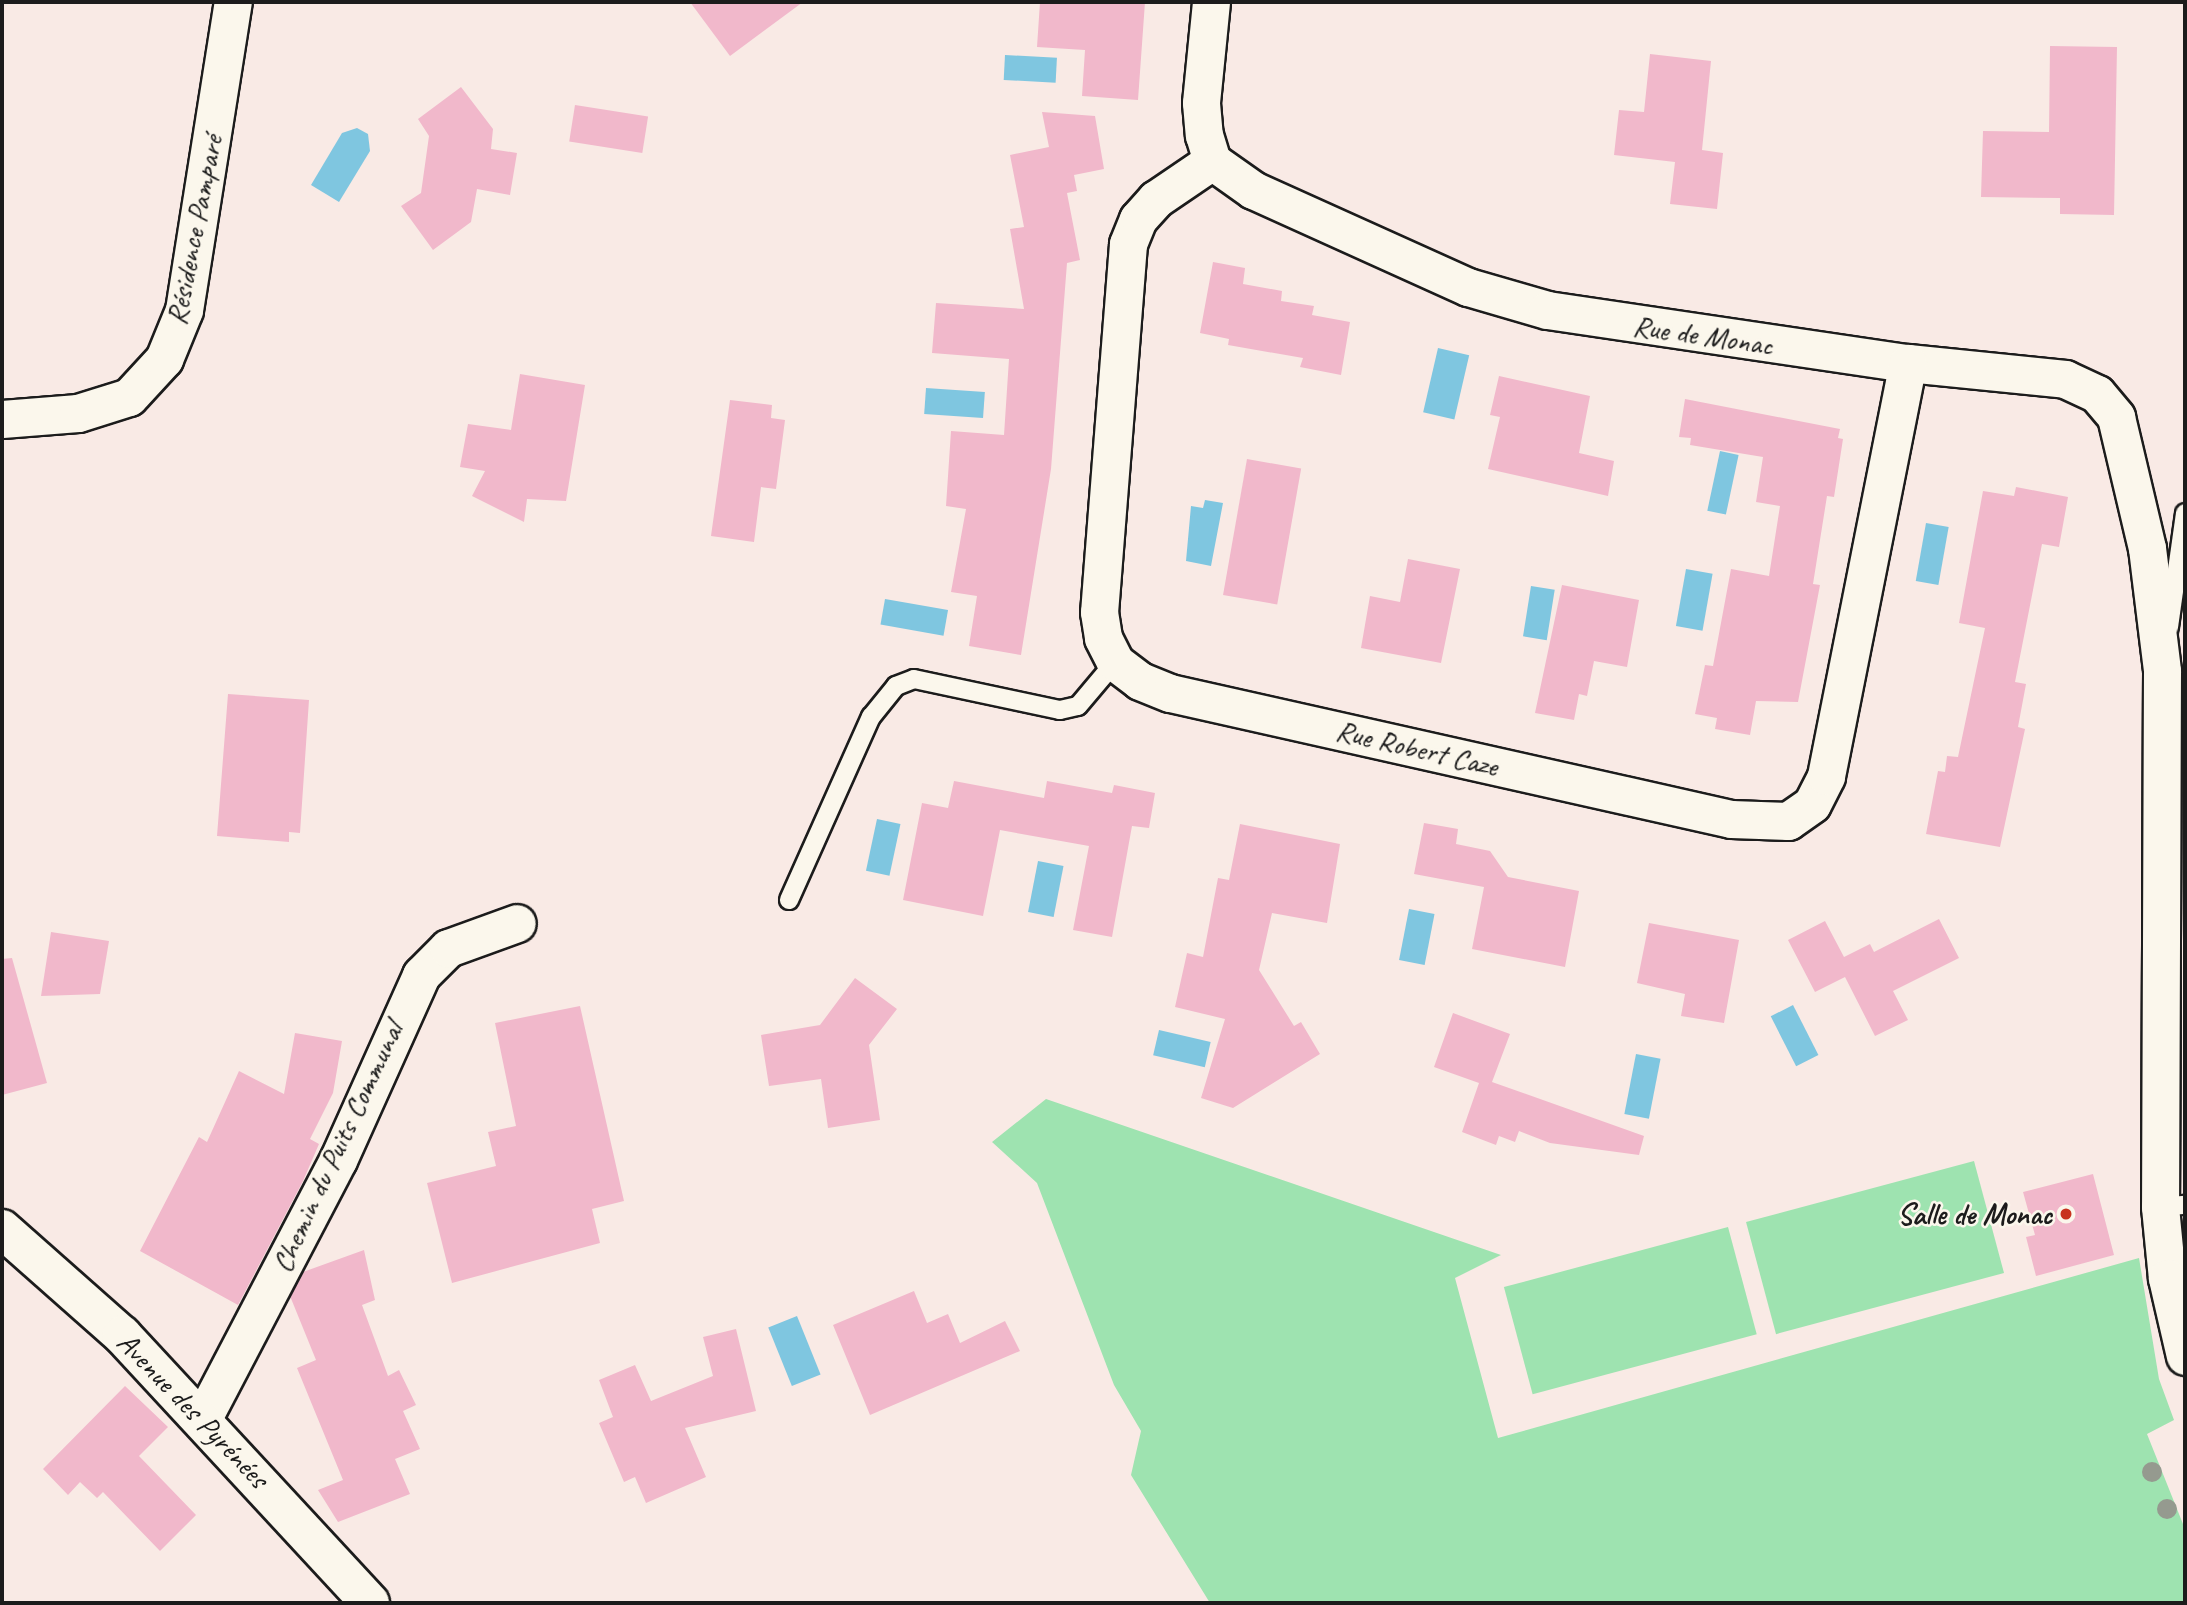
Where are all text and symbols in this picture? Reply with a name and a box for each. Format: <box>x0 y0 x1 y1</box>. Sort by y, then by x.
street label: Résidence Pamparé <box>158 133 230 327</box>
street label: Rue de Monac <box>1631 307 1775 363</box>
street label: Rue Robert Caze <box>1332 712 1502 784</box>
street label: Chemin du Puits Communal <box>263 1016 411 1278</box>
place label: Salle de Monac <box>1897 1196 2052 1232</box>
marker: Salle de Monac <box>2058 1206 2074 1222</box>
street label: Avenue des Pyrénées <box>109 1324 277 1496</box>

